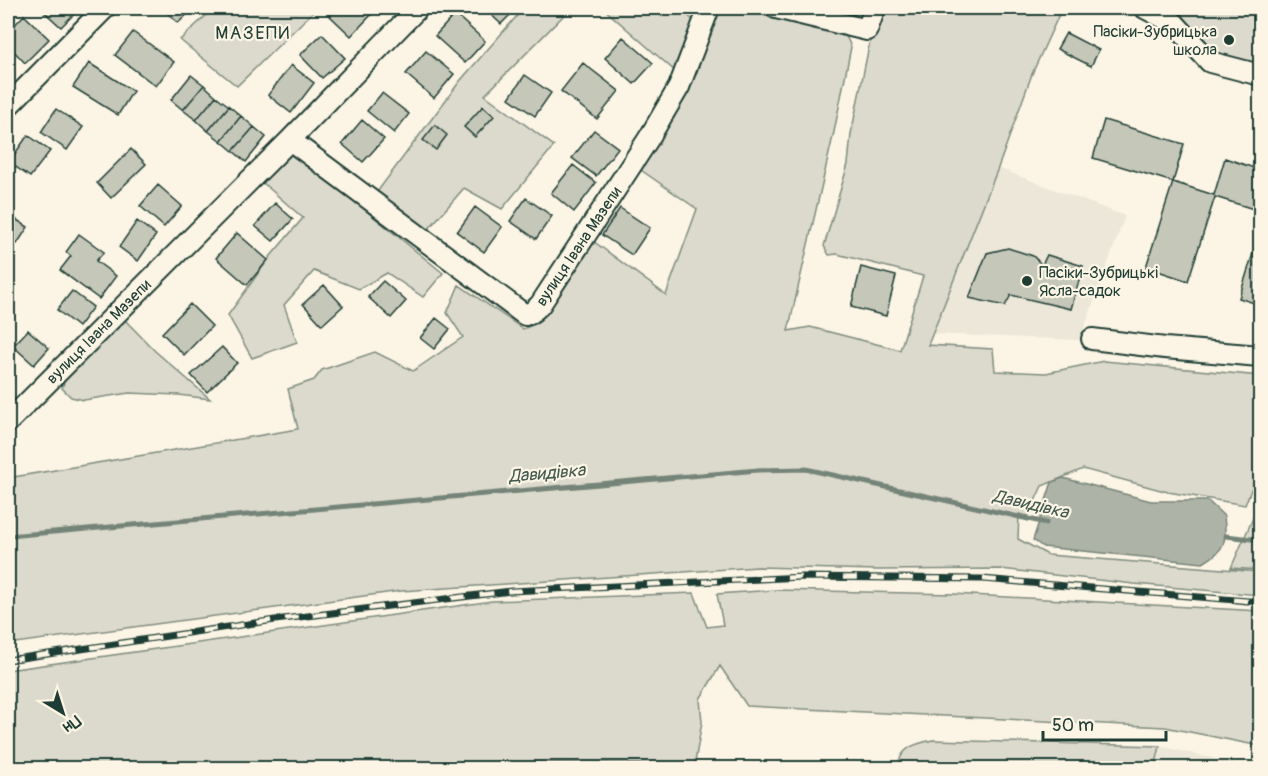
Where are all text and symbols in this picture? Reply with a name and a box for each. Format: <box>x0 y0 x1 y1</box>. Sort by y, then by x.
district label: МАЗЕПИ <box>215 22 291 45</box>
place label: Пасіки-Зубрицька школа <box>1093 22 1217 60</box>
marker: Пасіки-Зубрицька школа <box>1222 33 1236 47</box>
street label: вулиця Івана Мазепи <box>531 183 626 310</box>
place label: Пасіки-Зубрицькі Ясла-садок <box>1039 263 1158 301</box>
marker: Пасіки-Зубрицькі Ясла-садок <box>1020 274 1034 288</box>
street label: вулиця Івана Мазепи <box>42 275 155 388</box>
water label: Давидівка <box>507 459 588 488</box>
water label: Давидівка <box>990 484 1072 525</box>
north arrow <box>33 683 93 743</box>
scale bar <box>1043 704 1166 742</box>
text: Пн <box>59 711 85 737</box>
text: 50 m <box>1052 714 1094 737</box>

